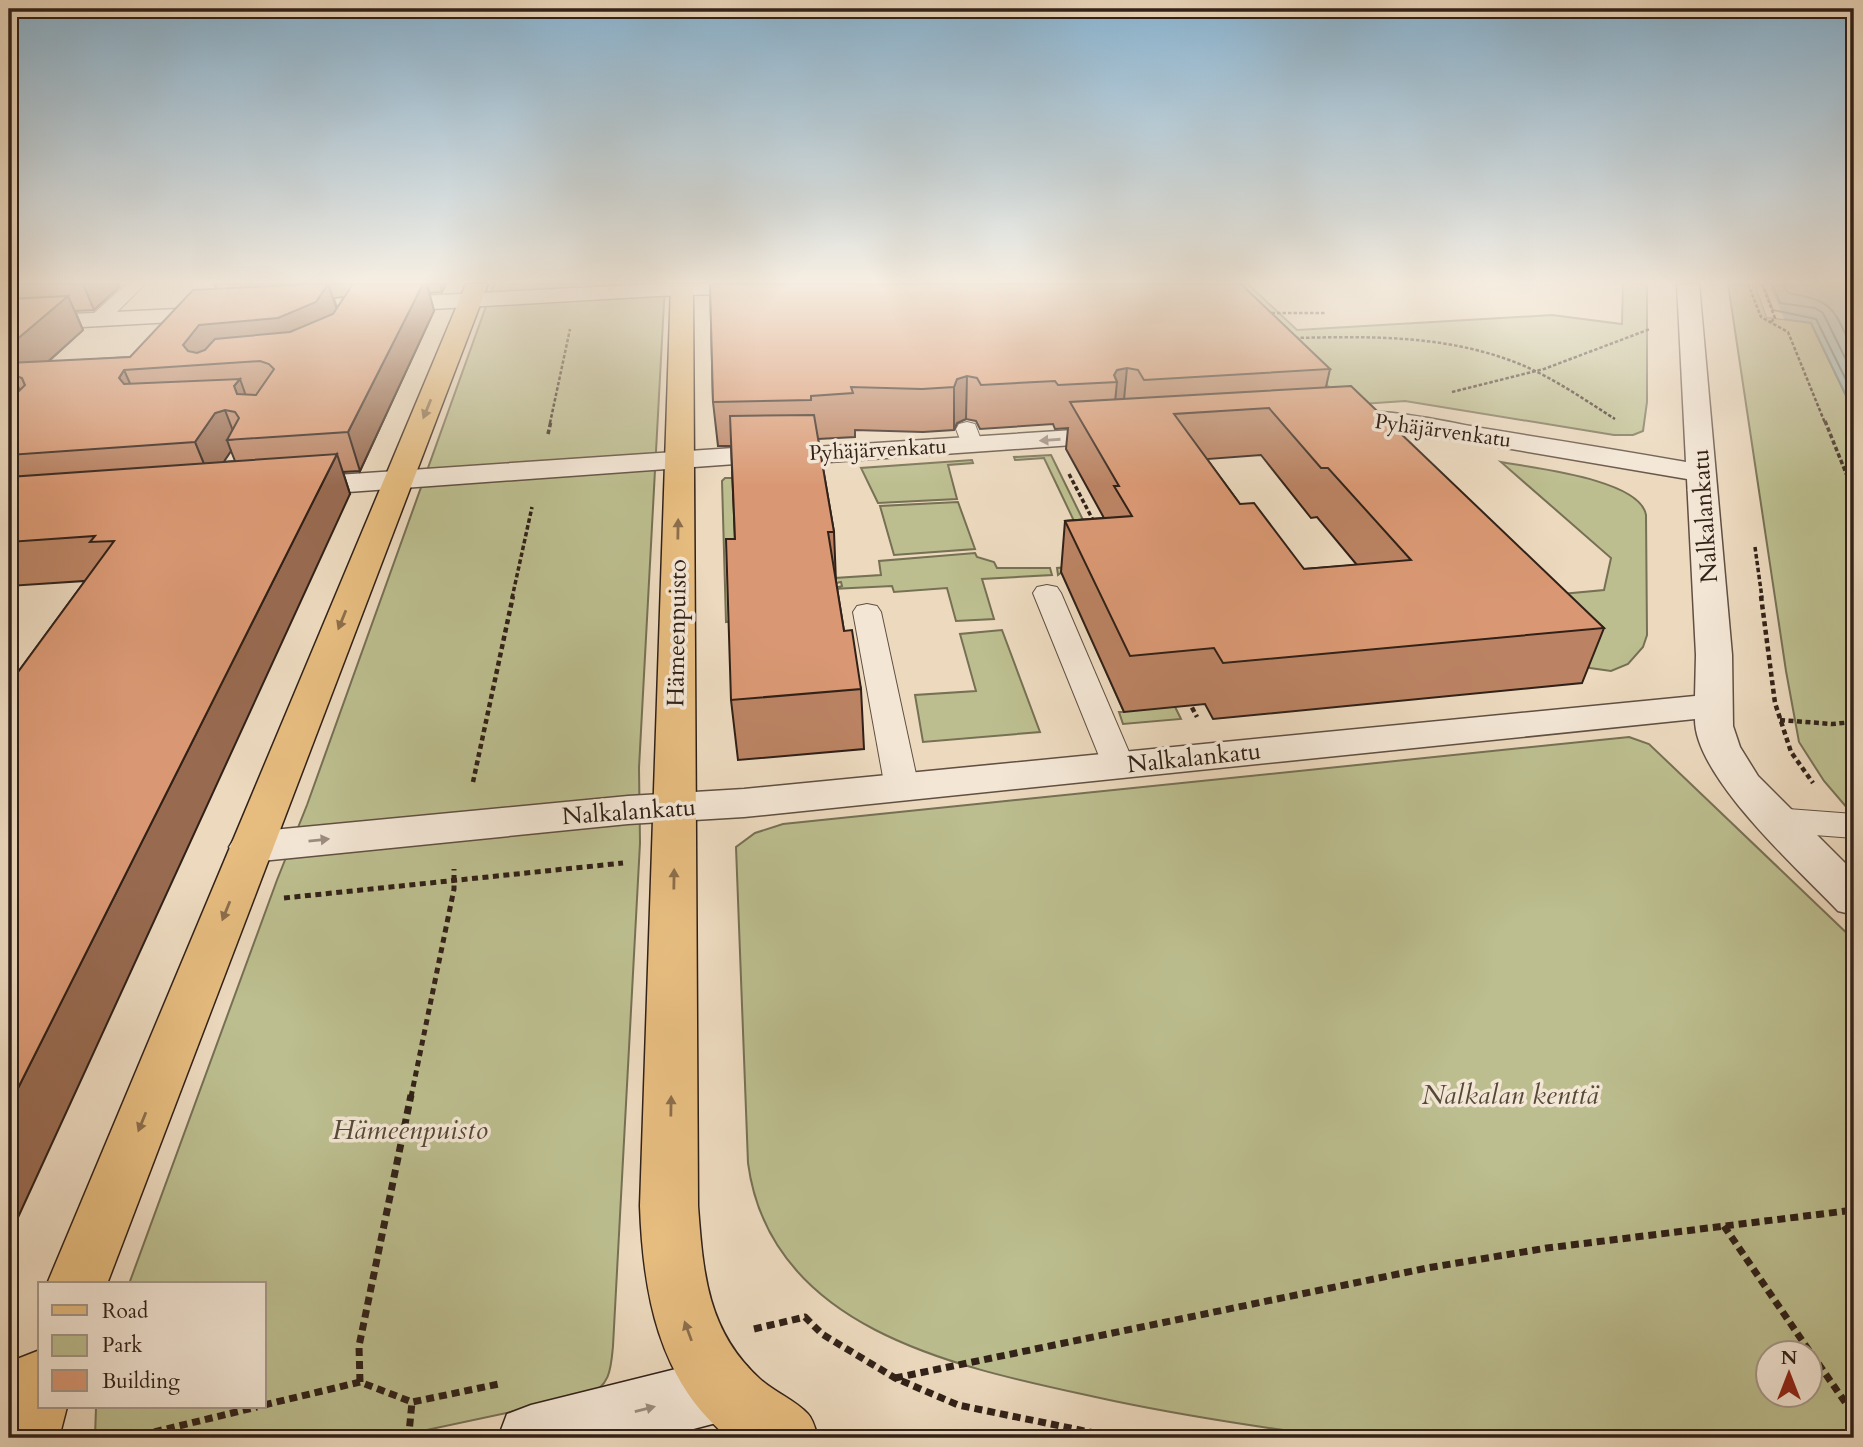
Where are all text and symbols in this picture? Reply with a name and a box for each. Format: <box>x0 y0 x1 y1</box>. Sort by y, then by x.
one-way arrow <box>422 399 433 420</box>
street label: Pyhäjärvenkatu <box>1373 407 1513 455</box>
street label: Pyhäjärvenkatu <box>808 432 948 468</box>
one-way arrow <box>1038 435 1060 446</box>
street label: Nalkalankatu <box>1684 448 1726 584</box>
one-way arrow <box>672 517 684 539</box>
street label: Hämeenpuisto <box>659 559 695 707</box>
one-way arrow <box>337 610 348 631</box>
street label: Nalkalankatu <box>1126 735 1262 781</box>
street label: Nalkalankatu <box>561 791 697 833</box>
one-way arrow <box>308 835 330 846</box>
one-way arrow <box>668 867 680 889</box>
one-way arrow <box>221 900 232 921</box>
park label: Nalkalan kenttä <box>1422 1076 1600 1114</box>
one-way arrow <box>665 1095 676 1117</box>
park label: Hämeenpuisto <box>332 1111 488 1149</box>
one-way arrow <box>136 1112 147 1133</box>
legend <box>38 1282 266 1408</box>
text: Road <box>102 1297 148 1326</box>
one-way arrow <box>683 1321 694 1342</box>
text: Park <box>102 1331 143 1360</box>
north arrow <box>1755 1338 1825 1408</box>
text: N <box>1781 1345 1798 1371</box>
text: Building <box>102 1367 180 1396</box>
one-way arrow <box>634 1403 656 1414</box>

